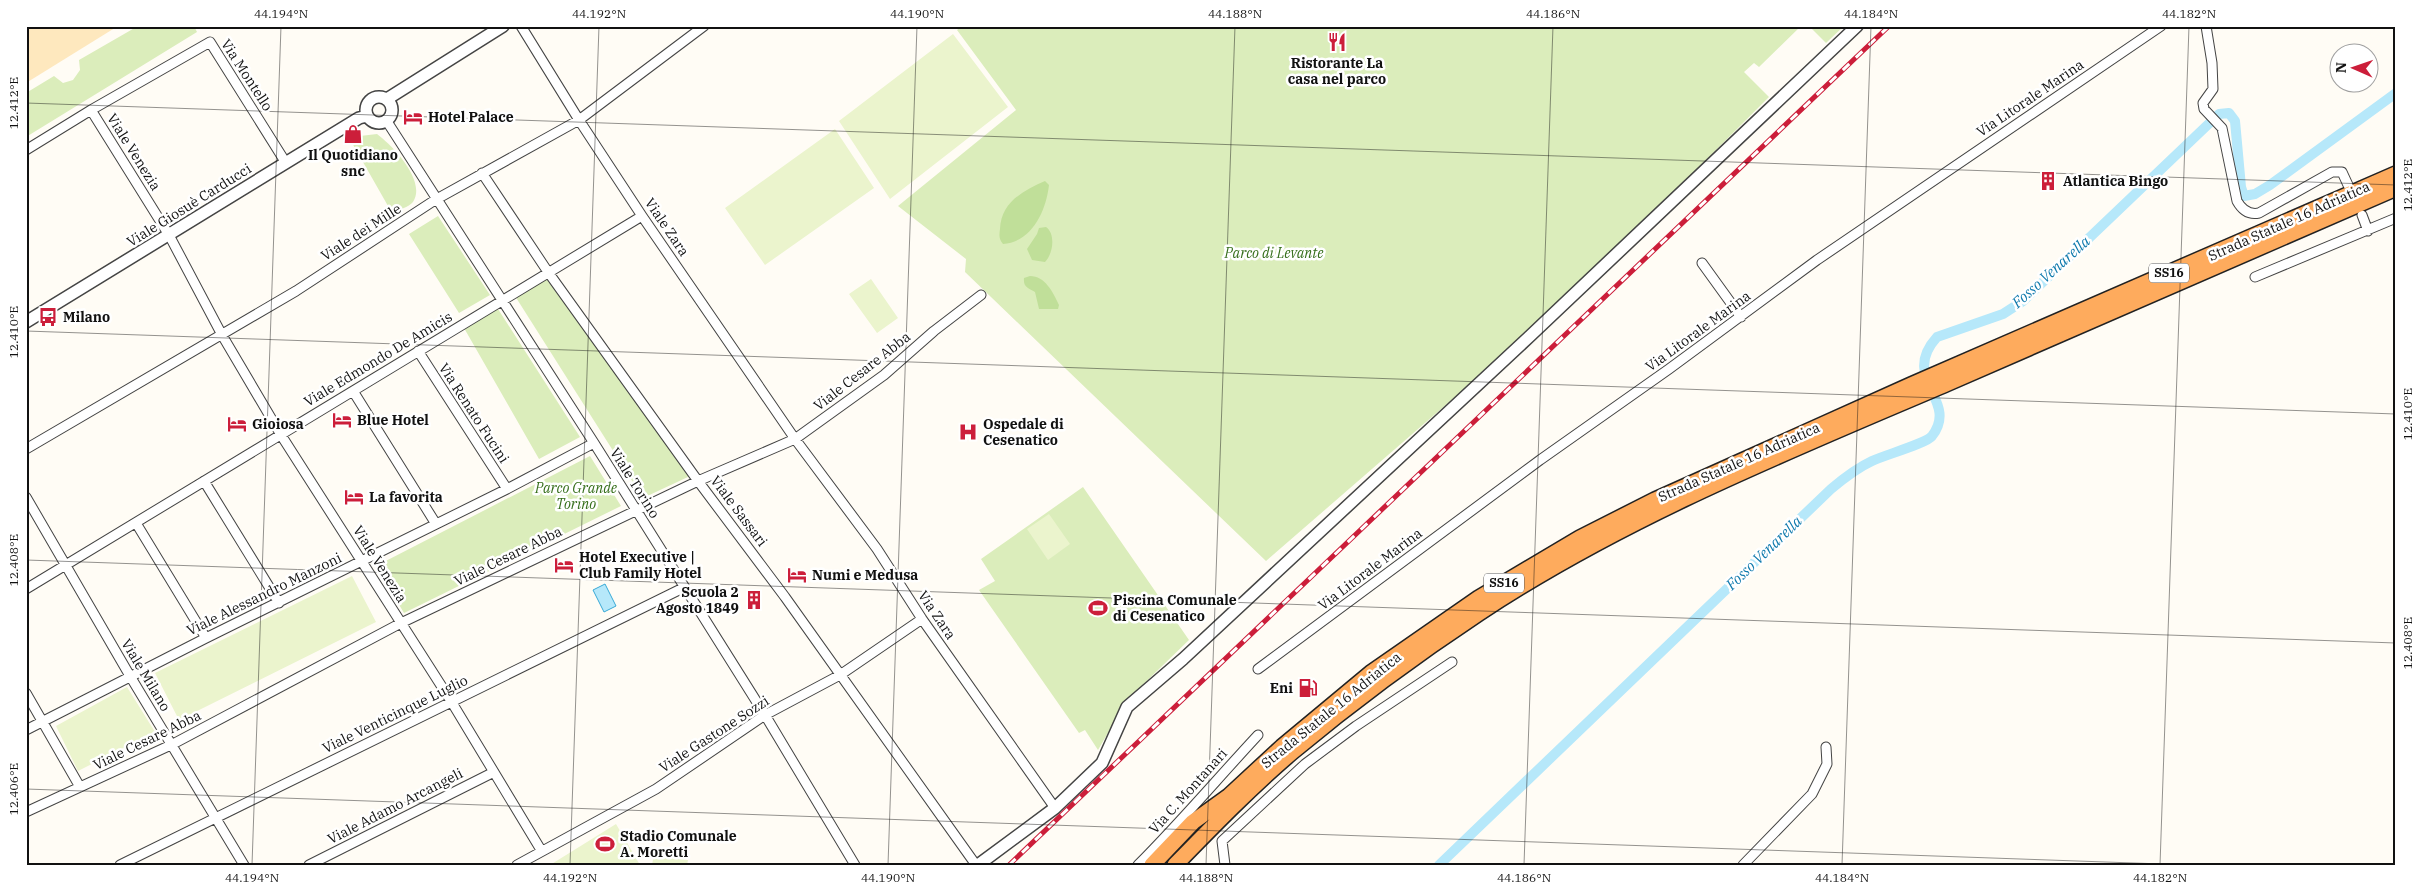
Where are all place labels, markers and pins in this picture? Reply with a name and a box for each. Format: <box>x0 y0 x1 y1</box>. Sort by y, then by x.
restaurant icon: Ristorante La casa nel parco <box>1326 31 1348 53</box>
place label: Ristorante La casa nel parco <box>1288 54 1386 88</box>
hotel icon: Hotel Palace <box>402 106 424 128</box>
place label: Hotel Palace <box>428 108 514 126</box>
shop icon: Il Quotidiano snc <box>342 123 364 145</box>
place label: Il Quotidiano snc <box>308 146 398 180</box>
building icon: Atlantica Bingo <box>2037 170 2059 192</box>
place label: Atlantica Bingo <box>2063 172 2168 190</box>
bus stop icon: Milano <box>37 306 59 328</box>
place label: Milano <box>63 308 110 326</box>
hotel icon: Blue Hotel <box>331 409 353 431</box>
place label: Blue Hotel <box>357 411 429 429</box>
hotel icon: Gioiosa <box>226 413 248 435</box>
place label: Gioiosa <box>252 415 304 433</box>
place label: Ospedale di Cesenatico <box>983 415 1064 449</box>
hospital icon: Ospedale di Cesenatico <box>957 421 979 443</box>
hotel icon: La favorita <box>343 486 365 508</box>
place label: La favorita <box>369 488 443 506</box>
place label: Hotel Executive | Club Family Hotel <box>579 548 702 582</box>
hotel icon: Hotel Executive | Club Family Hotel <box>553 554 575 576</box>
hotel icon: Numi e Medusa <box>786 564 808 586</box>
place label: Numi e Medusa <box>812 566 918 584</box>
place label: Scuola 2 Agosto 1849 <box>656 583 739 617</box>
building icon: Scuola 2 Agosto 1849 <box>743 589 765 611</box>
place label: Piscina Comunale di Cesenatico <box>1113 591 1237 625</box>
sports icon: Piscina Comunale di Cesenatico <box>1087 597 1109 619</box>
fuel station icon: Eni <box>1297 677 1319 699</box>
place label: Eni <box>1270 679 1293 697</box>
place label: Stadio Comunale A. Moretti <box>620 827 737 861</box>
sports icon: Stadio Comunale A. Moretti <box>594 833 616 855</box>

